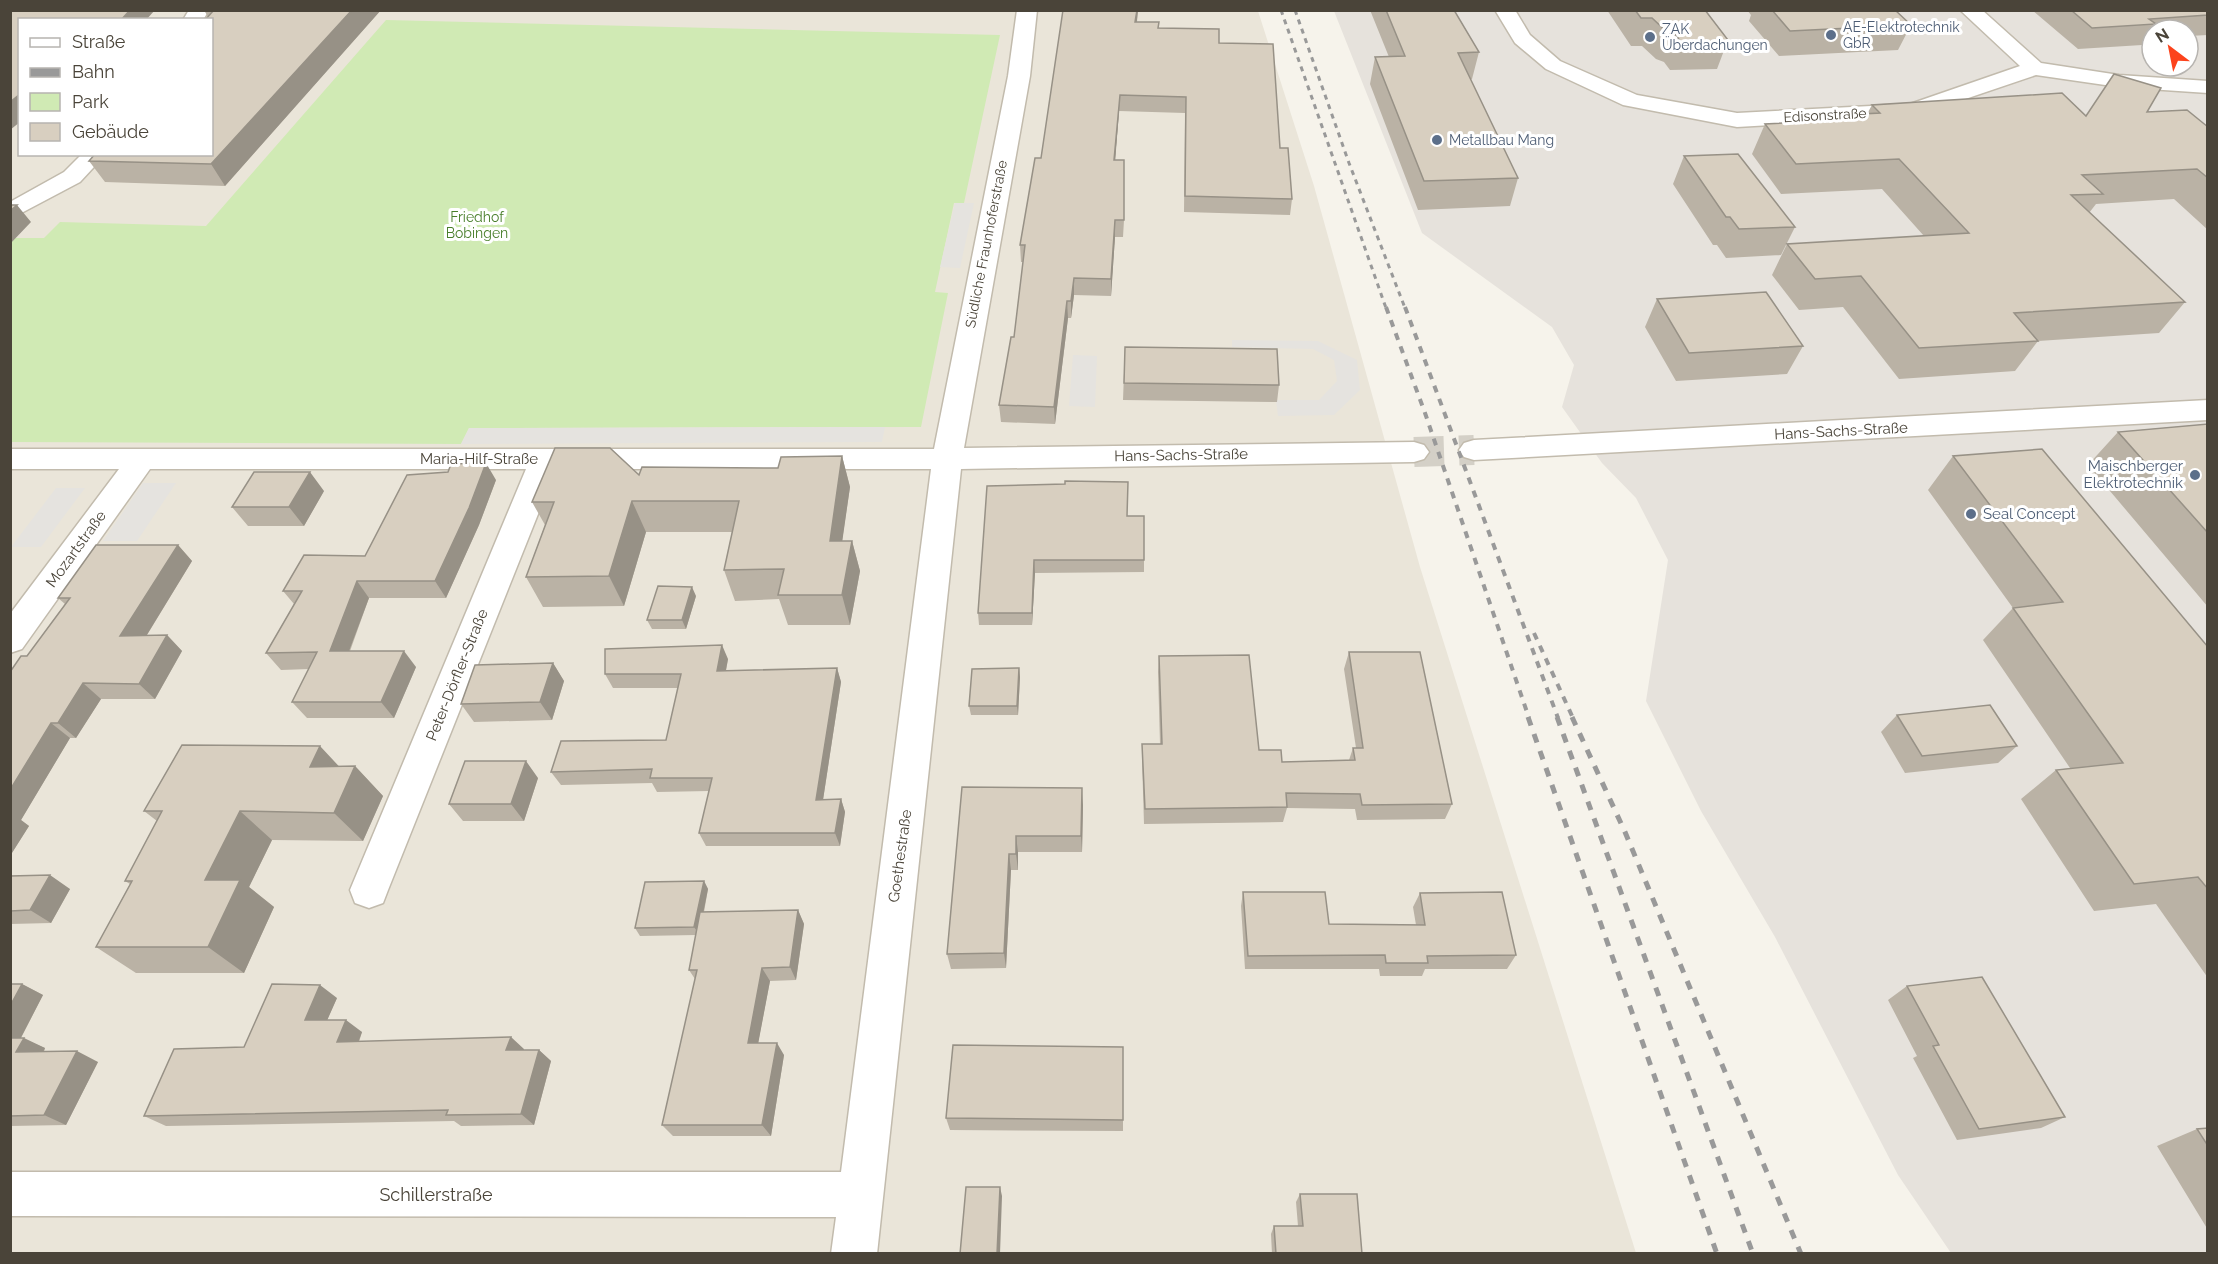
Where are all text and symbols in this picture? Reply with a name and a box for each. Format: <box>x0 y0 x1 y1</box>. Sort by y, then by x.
legend <box>18 18 213 156</box>
north arrow <box>2140 18 2200 78</box>
place label: AE-Elektrotechnik GbR <box>1843 19 1960 51</box>
place label: ZAK Überdachungen <box>1662 21 1768 53</box>
text: N <box>2152 24 2173 47</box>
marker: AE-Elektrotechnik GbR <box>1824 28 1838 42</box>
marker: ZAK Überdachungen <box>1643 30 1657 44</box>
text: Straße <box>72 31 126 52</box>
text: Bahn <box>72 61 115 82</box>
text: Park <box>72 91 109 112</box>
street label: Edisonstraße <box>1783 105 1867 125</box>
text: Gebäude <box>72 121 149 142</box>
place label: Metallbau Mang <box>1449 132 1554 148</box>
marker: Metallbau Mang <box>1430 133 1444 147</box>
street label: Südliche Fraunhoferstraße <box>962 159 1010 329</box>
park label: Friedhof Bobingen <box>446 209 508 241</box>
street label: Hans-Sachs-Straße <box>1774 419 1908 443</box>
street label: Hans-Sachs-Straße <box>1114 445 1248 465</box>
street label: Maria-Hilf-Straße <box>420 450 538 468</box>
place label: Maischberger Elektrotechnik <box>2084 457 2184 492</box>
marker: Maischberger Elektrotechnik <box>2188 468 2202 482</box>
place label: Seal Concept <box>1983 505 2076 523</box>
street label: Mozartstraße <box>42 507 110 591</box>
marker: Seal Concept <box>1964 507 1978 521</box>
street label: Peter-Dörfler-Straße <box>422 606 492 744</box>
street label: Goethestraße <box>885 808 915 904</box>
street label: Schillerstraße <box>379 1184 493 1205</box>

